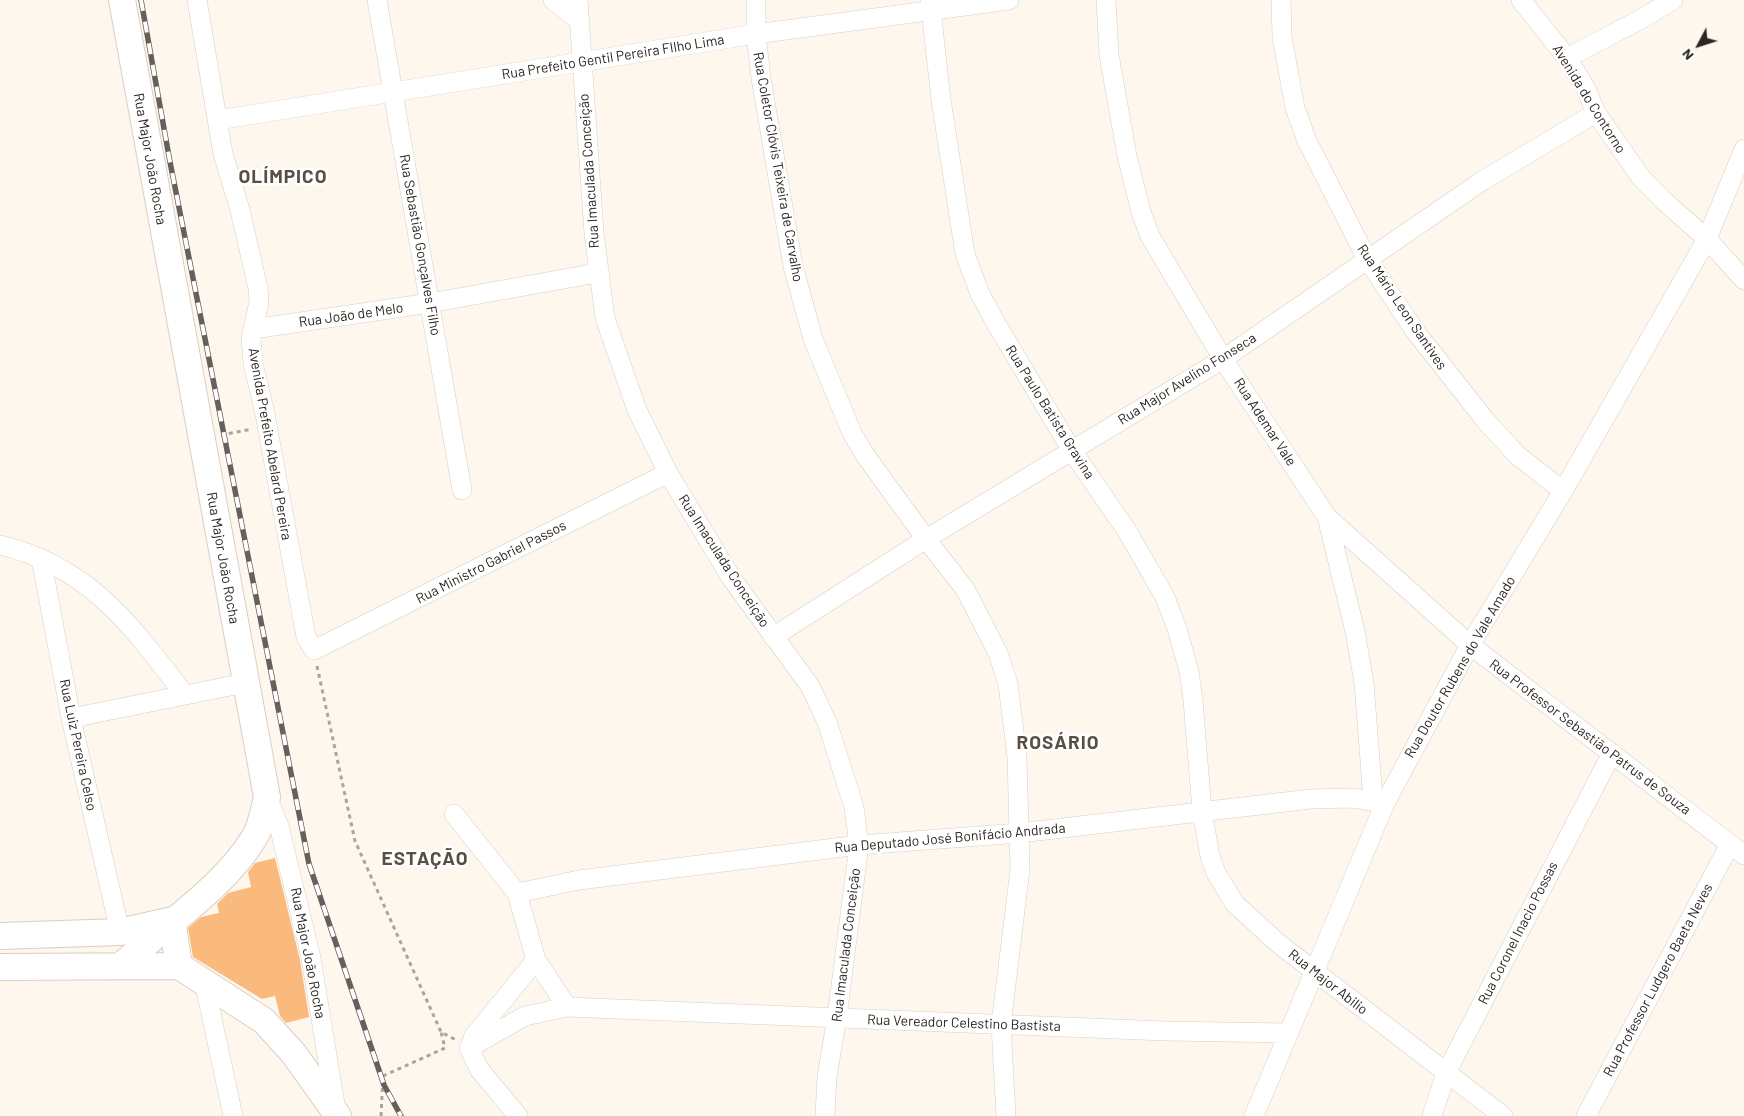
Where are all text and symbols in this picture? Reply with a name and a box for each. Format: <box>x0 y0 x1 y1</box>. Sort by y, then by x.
north arrow <box>1674 20 1724 70</box>
street label: Rua Prefeito Gentil Pereira FIlho Lima <box>500 31 726 83</box>
street label: Avenida do Contorno <box>1549 41 1629 157</box>
text: N <box>1678 46 1697 64</box>
street label: Rua Coletor Clóvis Teixeira de Carvalho <box>749 51 807 283</box>
street label: Rua Major João Rocha <box>130 92 170 226</box>
street label: Rua Imaculada Conceição <box>575 93 603 249</box>
street label: Rua Sebastião Gonçalves Filho <box>396 153 444 337</box>
district label: OLÍMPICO <box>238 166 328 188</box>
street label: Rua Mário Leon Santives <box>1354 241 1450 373</box>
street label: Rua João de Melo <box>298 299 404 331</box>
street label: Rua Major Avelino Fonseca <box>1115 329 1259 429</box>
street label: Rua Paulo Batista Gravina <box>1002 342 1098 482</box>
street label: Avenida Prefeito Abelard Pereira <box>245 346 295 542</box>
street label: Rua Ademar Vale <box>1230 375 1300 469</box>
street label: Rua Major João Rocha <box>203 491 243 625</box>
street label: Rua Imaculada Conceição <box>675 491 773 631</box>
street label: Rua Ministro Gabriel Passos <box>413 517 569 607</box>
street label: Rua Doutor Rubens do Vale Amado <box>1401 573 1519 761</box>
street label: Rua Professor Sebastião Patrus de Souza <box>1486 656 1694 818</box>
street label: Rua Luiz Pereira Celso <box>56 678 100 812</box>
district label: ROSÁRIO <box>1016 732 1100 754</box>
street label: Rua Deputado José Bonifácio Andrada <box>834 820 1066 856</box>
district label: ESTAÇÃO <box>381 848 469 870</box>
street label: Rua Coronel Inacio Possas <box>1475 859 1561 1007</box>
street label: Rua Imaculada Conceição <box>828 867 864 1023</box>
street label: Rua Professor Ludgero Baeta Neves <box>1600 881 1716 1079</box>
street label: Rua Major João Rocha <box>287 886 329 1020</box>
street label: Rua Major Abilio <box>1285 946 1371 1018</box>
street label: Rua Vereador Celestino Bastista <box>867 1011 1061 1035</box>

